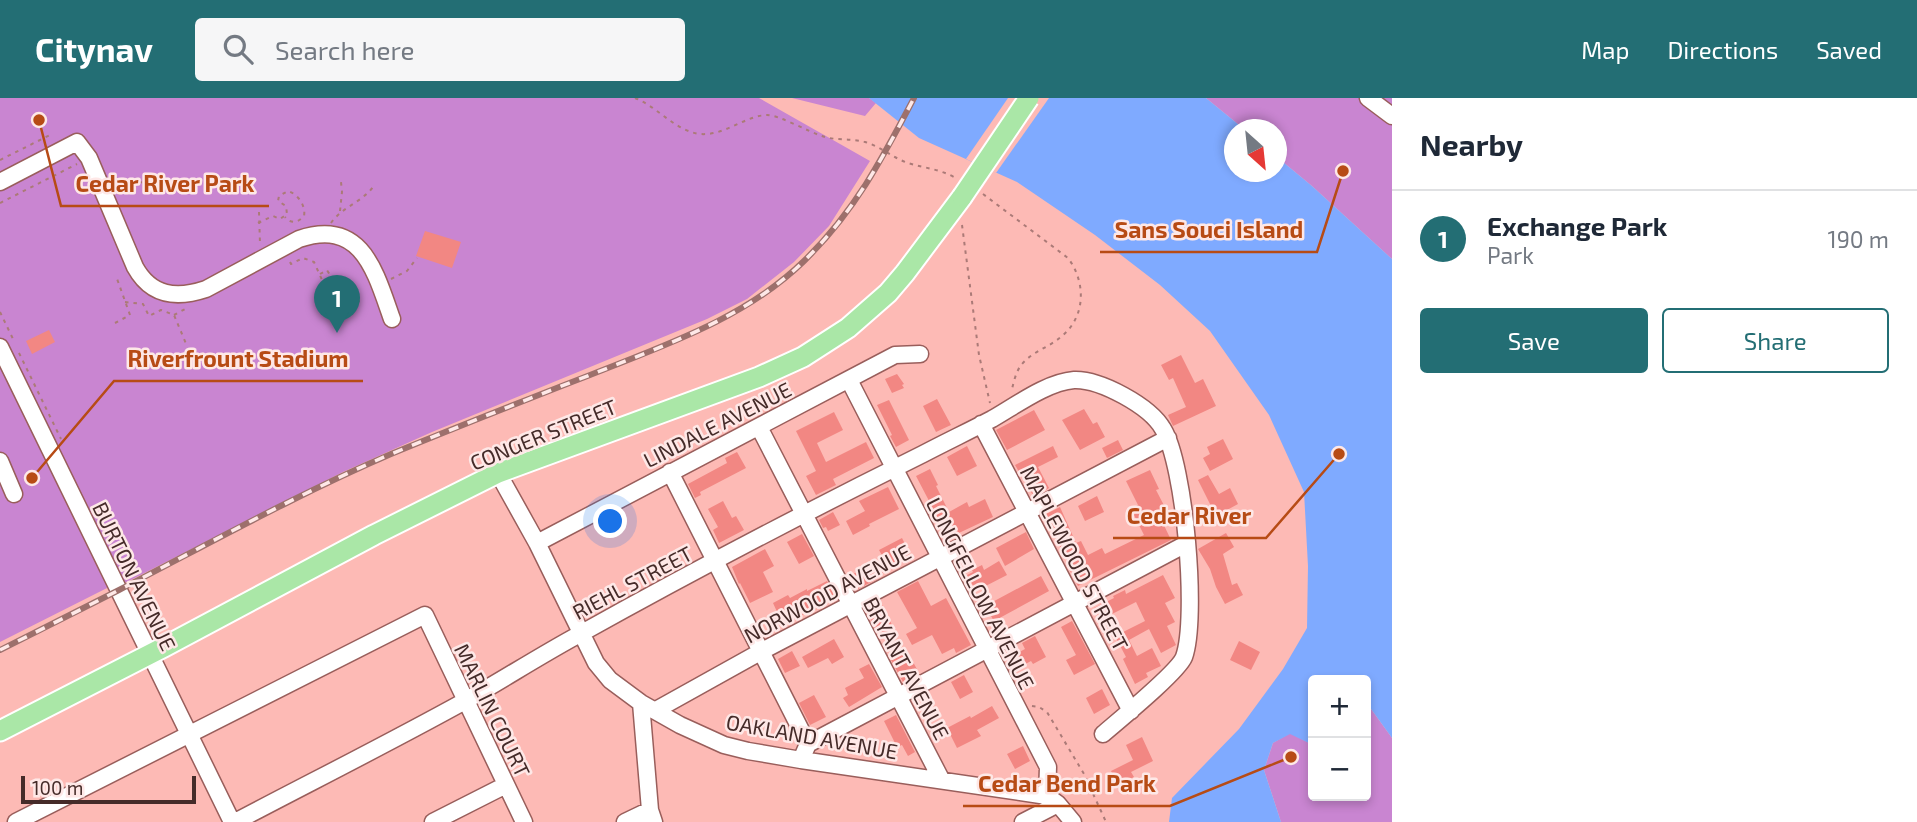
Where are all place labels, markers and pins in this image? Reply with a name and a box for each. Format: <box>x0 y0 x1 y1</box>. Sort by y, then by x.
callout: Cedar River Park <box>61 162 269 206</box>
callout: Sans Souci Island <box>1100 208 1317 252</box>
pin: 1 <box>314 275 360 333</box>
callout: Riverfrount Stadium <box>114 337 363 381</box>
callout: Cedar River <box>1113 494 1266 538</box>
callout: Cedar Bend Park <box>963 762 1170 806</box>

